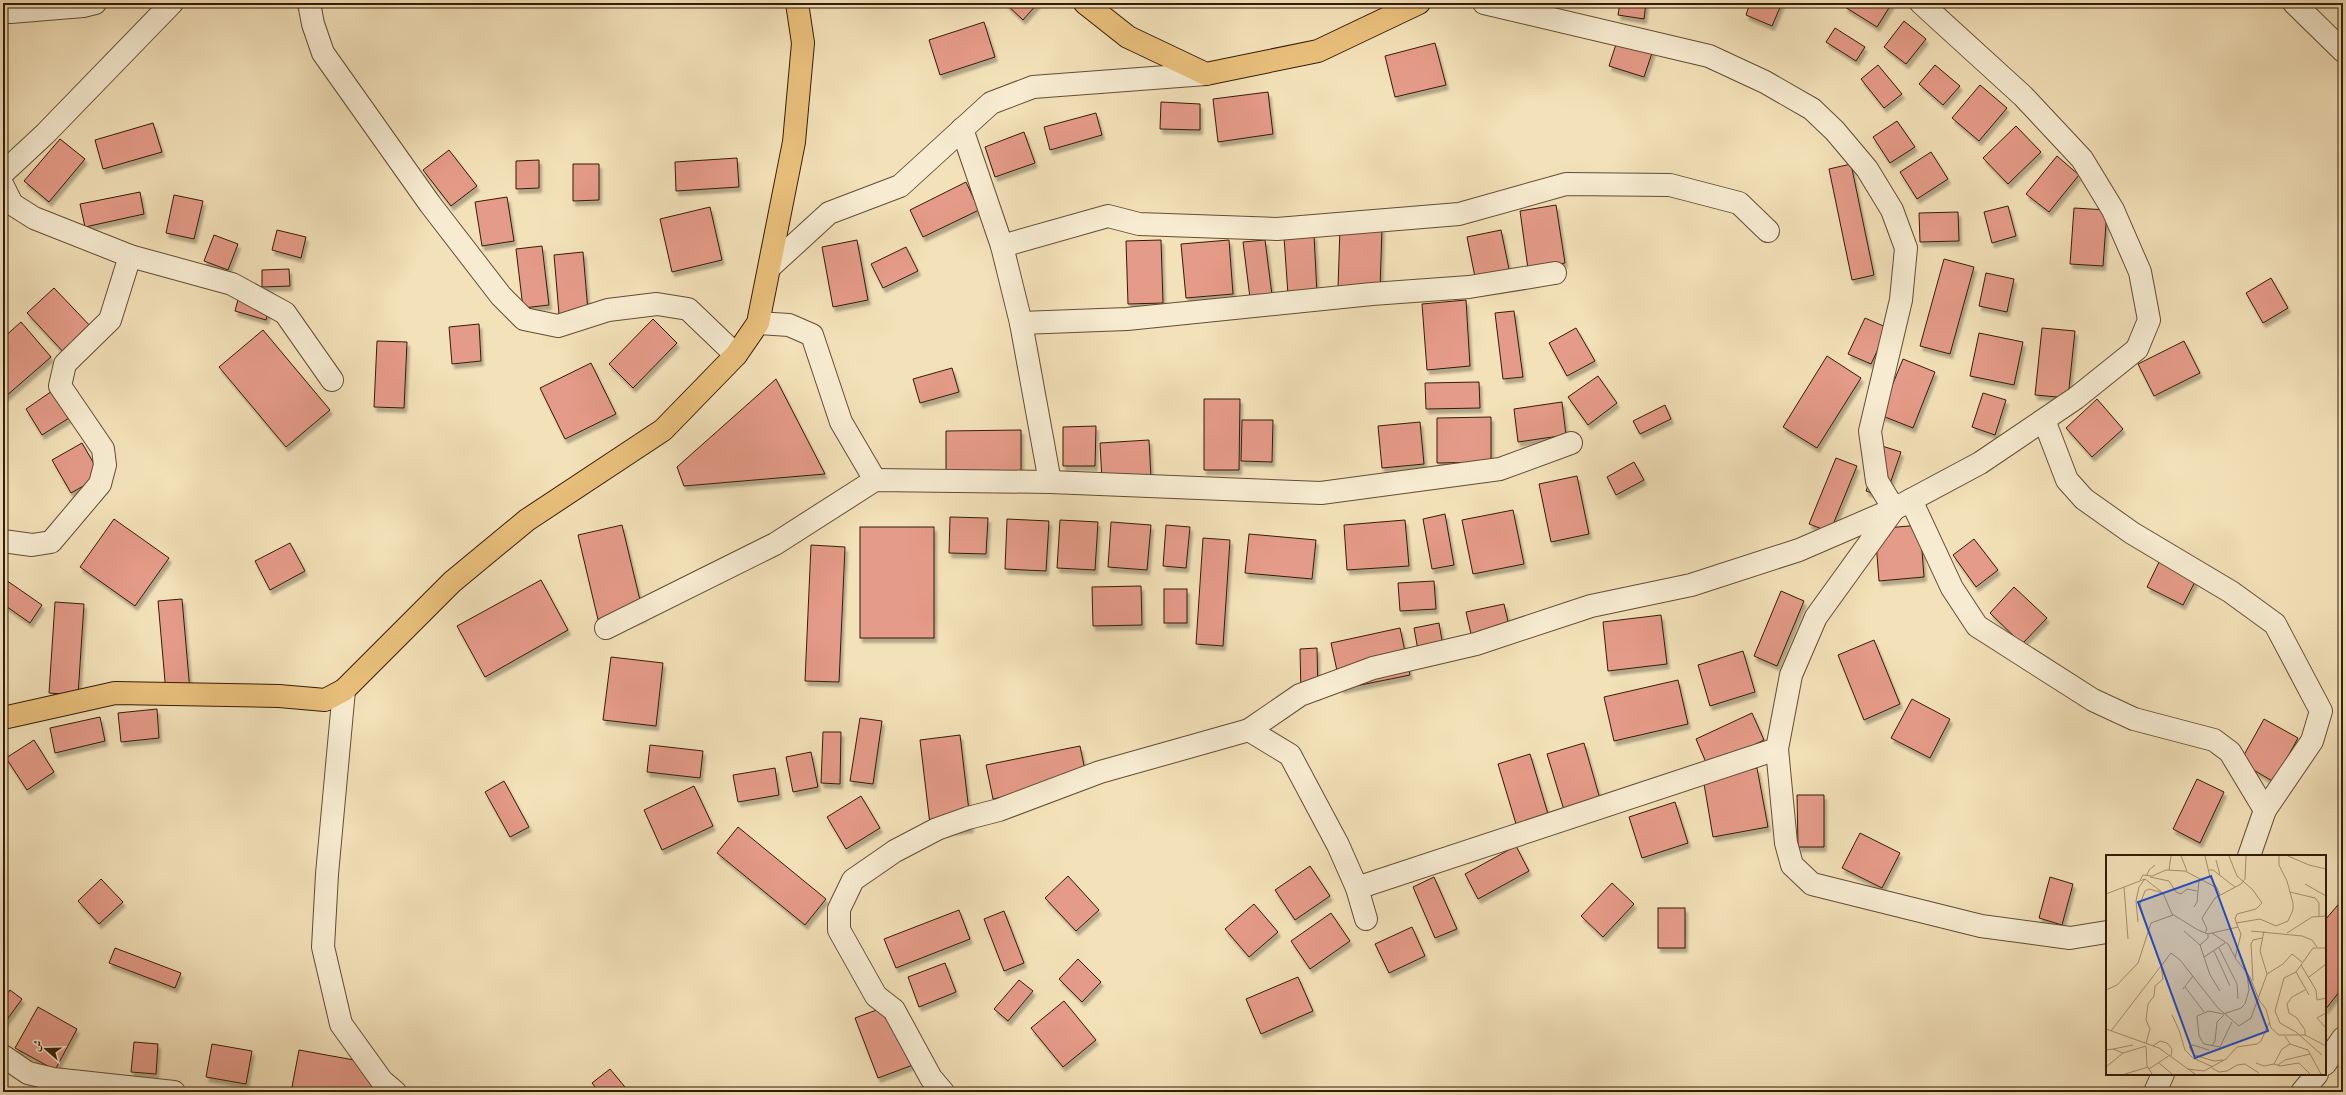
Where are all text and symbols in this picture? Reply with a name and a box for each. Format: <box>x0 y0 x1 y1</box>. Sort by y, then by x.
inset map <box>2106 855 2326 1075</box>
north arrow <box>26 1029 66 1069</box>
text: ش <box>27 1038 46 1053</box>

